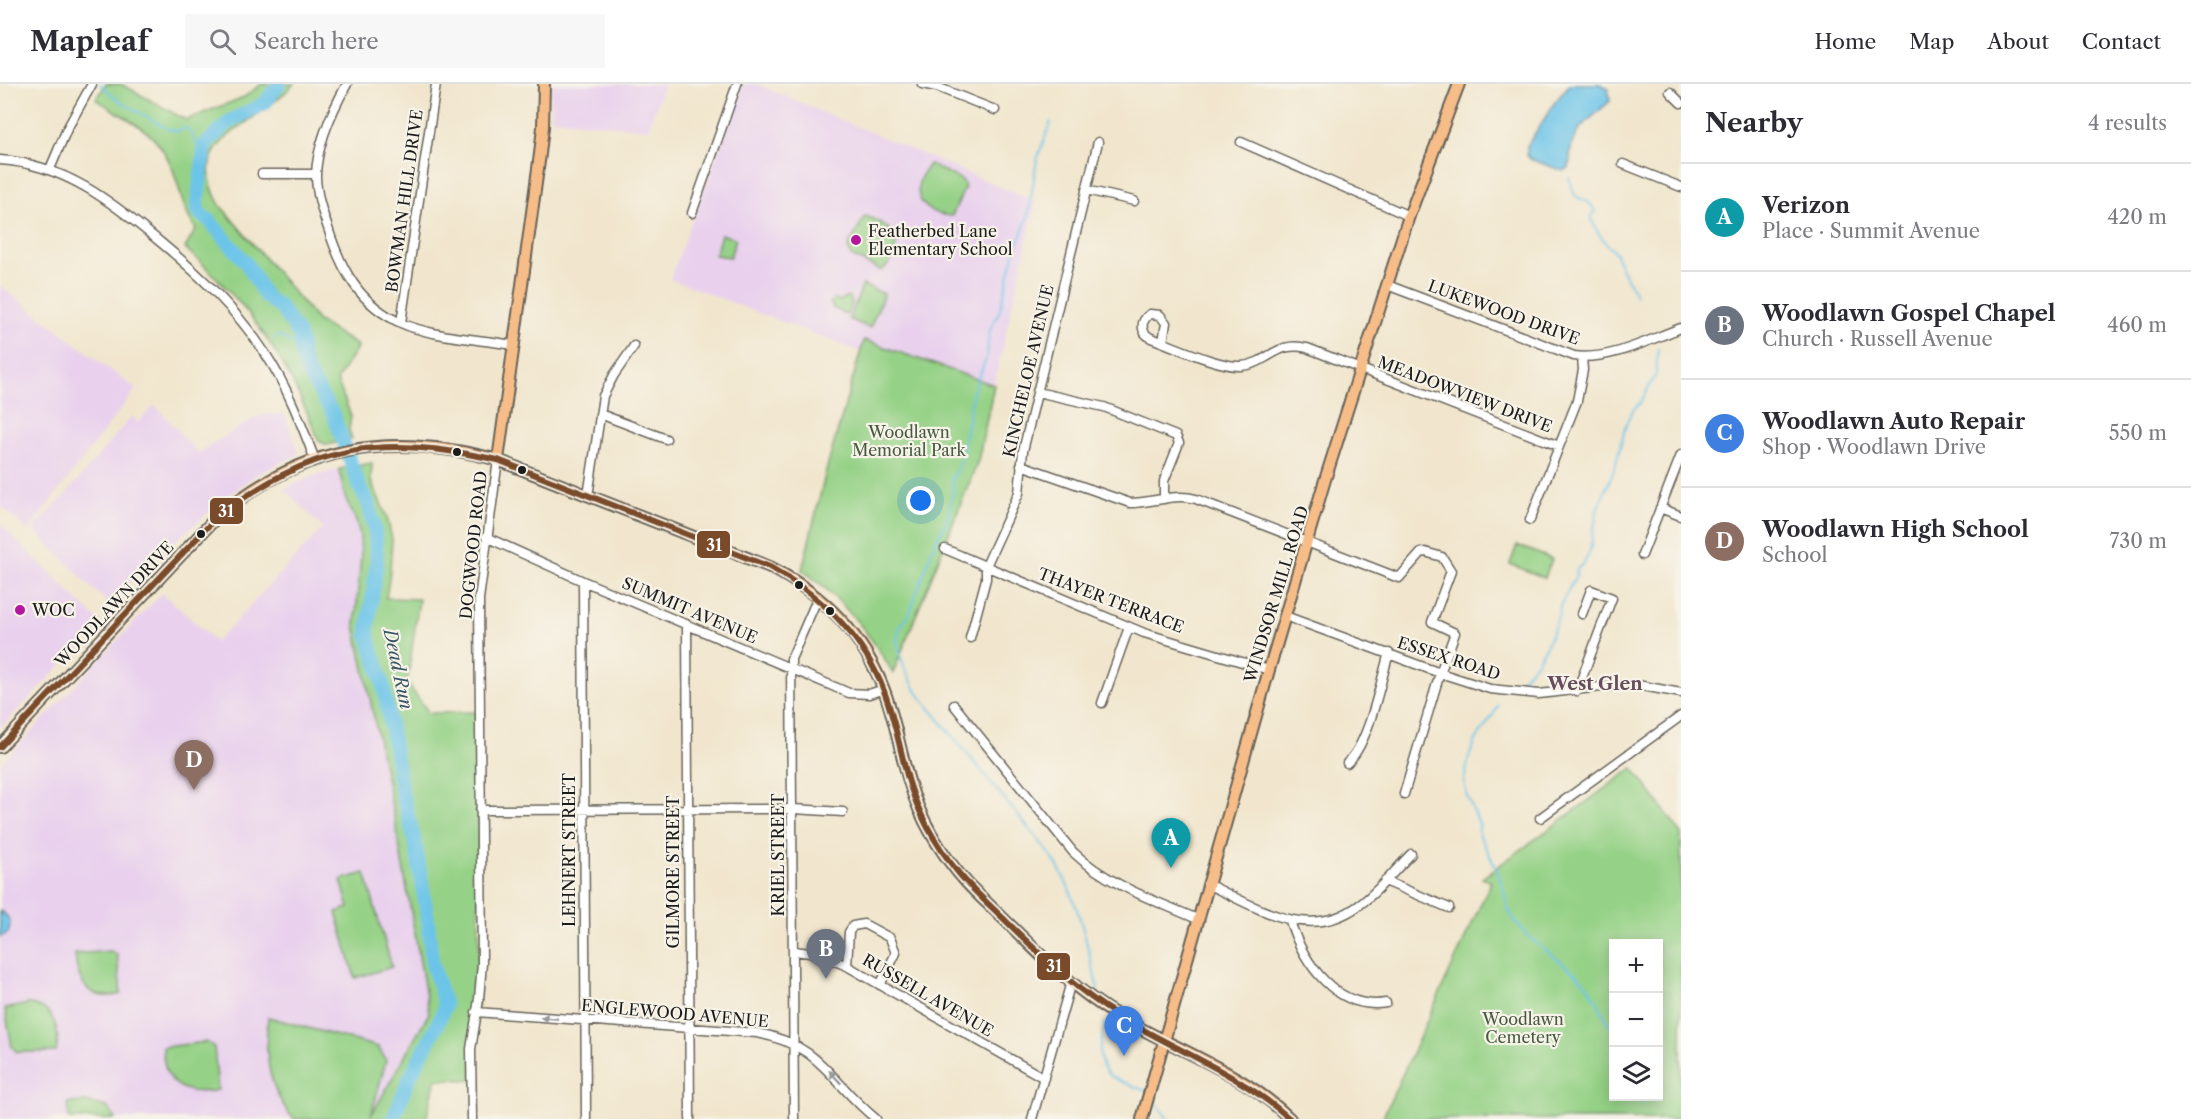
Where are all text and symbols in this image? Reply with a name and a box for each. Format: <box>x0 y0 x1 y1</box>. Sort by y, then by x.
search box <box>185 14 605 68</box>
text: Mapleaf <box>30 24 149 58</box>
icon: search <box>206 25 239 58</box>
text: Search here <box>254 28 379 55</box>
text: Home <box>1815 29 1876 54</box>
text: Map <box>1909 29 1954 54</box>
text: About <box>1987 29 2049 54</box>
text: Contact <box>2082 29 2161 54</box>
text: Nearby <box>1705 107 1803 139</box>
street label: BOWMAN HILL DRIVE <box>381 108 427 294</box>
text: 4 results <box>2088 111 2167 135</box>
text: Verizon <box>1762 192 1850 219</box>
text: A <box>1717 205 1732 229</box>
text: 420 m <box>2107 205 2167 229</box>
text: Place · Summit Avenue <box>1762 219 1980 243</box>
place label: Featherbed Lane Elementary School <box>868 221 1013 259</box>
marker: Featherbed Lane Elementary School <box>849 233 863 247</box>
street label: LUKEWOOD DRIVE <box>1425 275 1583 349</box>
street label: KINCHELOE AVENUE <box>998 283 1058 459</box>
text: Woodlawn Gospel Chapel <box>1762 300 2056 327</box>
text: B <box>1717 313 1732 337</box>
text: 460 m <box>2107 313 2167 337</box>
text: Church · Russell Avenue <box>1762 327 1993 351</box>
street label: MEADOWVIEW DRIVE <box>1375 351 1555 437</box>
text: Woodlawn Auto Repair <box>1762 408 2025 435</box>
text: C <box>1716 421 1733 445</box>
text: 550 m <box>2109 421 2167 445</box>
park label: Woodlawn Memorial Park <box>852 422 966 460</box>
text: Shop · Woodlawn Drive <box>1762 435 1986 459</box>
unlabelled marker <box>451 446 463 458</box>
unlabelled marker <box>516 464 528 476</box>
street label: DOGWOOD ROAD <box>455 470 491 620</box>
your location <box>906 486 935 515</box>
line badge: 31 <box>209 497 244 525</box>
text: 31 <box>218 501 235 521</box>
street label: WINDSOR MILL ROAD <box>1239 503 1312 686</box>
text: Woodlawn High School <box>1762 516 2029 543</box>
unlabelled marker <box>195 528 207 540</box>
text: D <box>1716 529 1733 553</box>
text: 730 m <box>2110 529 2167 553</box>
line badge: 31 <box>696 530 731 559</box>
text: 31 <box>706 535 723 555</box>
street label: WOODLAWN DRIVE <box>50 537 178 672</box>
text: School <box>1762 543 1827 567</box>
street label: THAYER TERRACE <box>1035 563 1187 637</box>
street label: SUMMIT AVENUE <box>619 572 761 648</box>
unlabelled marker <box>793 579 805 591</box>
place label: WOC <box>31 600 75 620</box>
marker: WOC <box>13 603 27 617</box>
unlabelled marker <box>824 605 836 617</box>
water label: Dead Run <box>378 625 417 711</box>
street label: ESSEX ROAD <box>1395 632 1503 684</box>
district label: West Glen <box>1546 673 1643 695</box>
pin: D <box>174 740 214 790</box>
street label: LEHNERT STREET <box>559 773 579 927</box>
street label: KRIEL STREET <box>768 794 788 916</box>
street label: GILMORE STREET <box>663 796 683 948</box>
pin: A <box>1152 818 1190 868</box>
pin: B <box>806 930 846 979</box>
map controls <box>1609 939 1663 1101</box>
button: + <box>1609 939 1663 993</box>
street label: RUSSELL AVENUE <box>859 949 997 1041</box>
line badge: 31 <box>1036 952 1071 981</box>
text: 31 <box>1046 956 1063 976</box>
button: − <box>1609 993 1663 1047</box>
street label: ENGLEWOOD AVENUE <box>580 995 770 1031</box>
pin: C <box>1104 1006 1144 1056</box>
park label: Woodlawn Cemetery <box>1481 1009 1564 1047</box>
one-way arrow <box>540 1013 559 1023</box>
button: layers <box>1609 1047 1663 1101</box>
one-way arrow <box>828 1071 842 1085</box>

